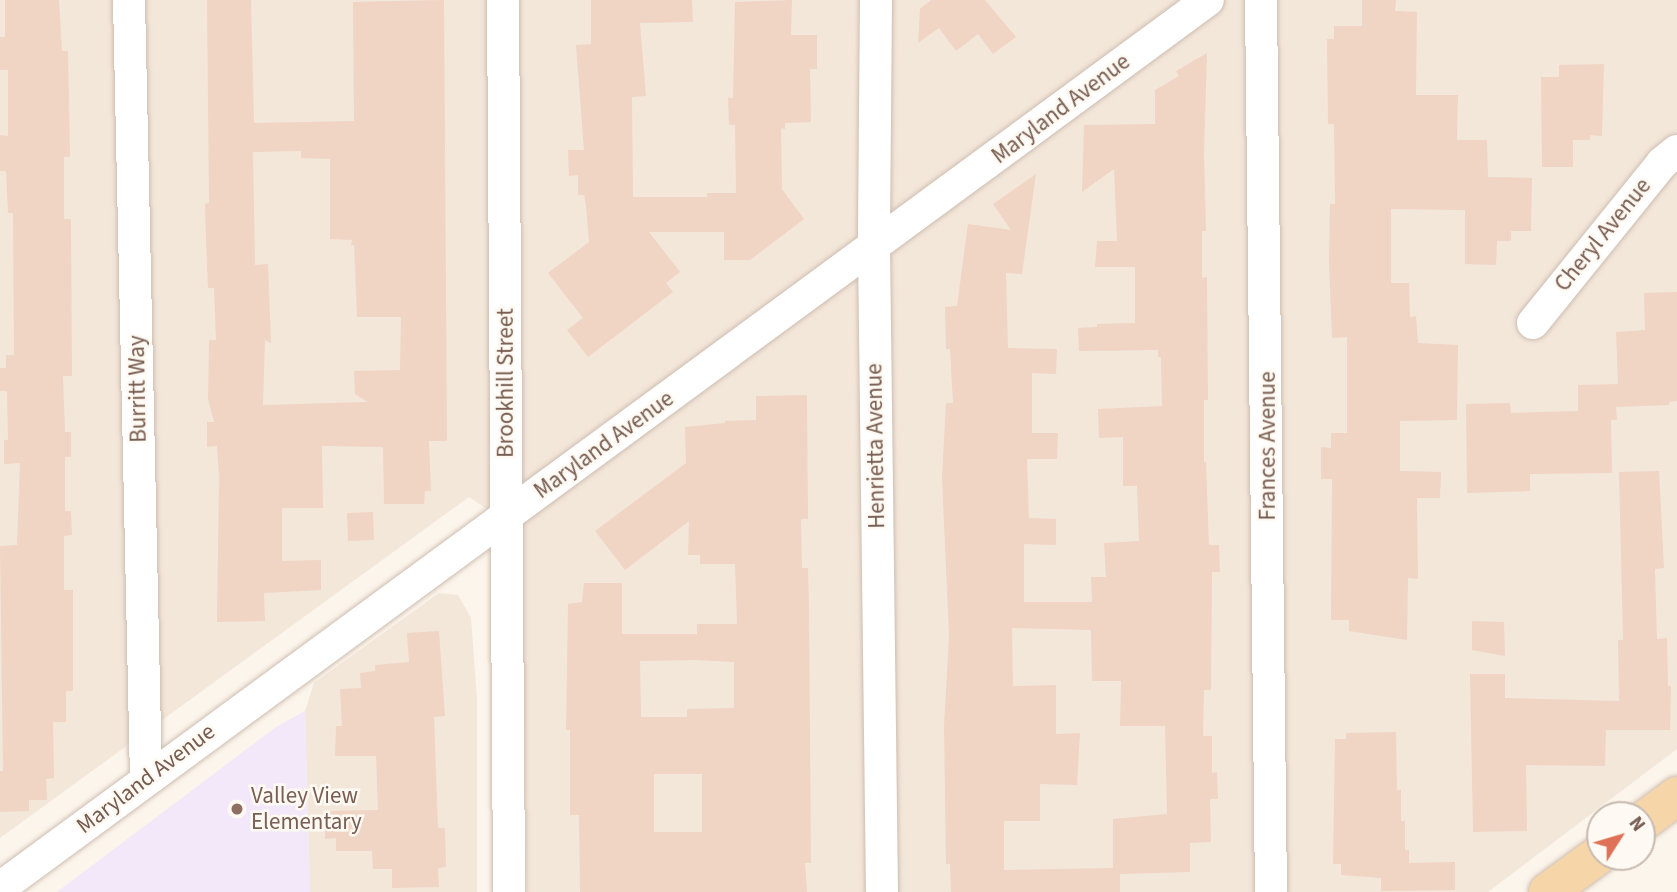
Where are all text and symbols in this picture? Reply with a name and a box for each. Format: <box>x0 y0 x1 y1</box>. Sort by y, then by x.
street label: Maryland Avenue <box>986 48 1136 170</box>
street label: Cheryl Avenue <box>1549 173 1657 297</box>
street label: Brookhill Street <box>492 308 520 458</box>
street label: Burritt Way <box>123 335 153 443</box>
street label: Henrietta Avenue <box>861 363 891 529</box>
street label: Frances Avenue <box>1254 371 1282 521</box>
street label: Maryland Avenue <box>529 385 679 505</box>
street label: Maryland Avenue <box>71 718 221 840</box>
place label: Valley View Elementary <box>251 782 362 836</box>
marker: Valley View Elementary <box>229 801 245 817</box>
north arrow <box>1586 801 1656 871</box>
text: N <box>1622 811 1651 837</box>

